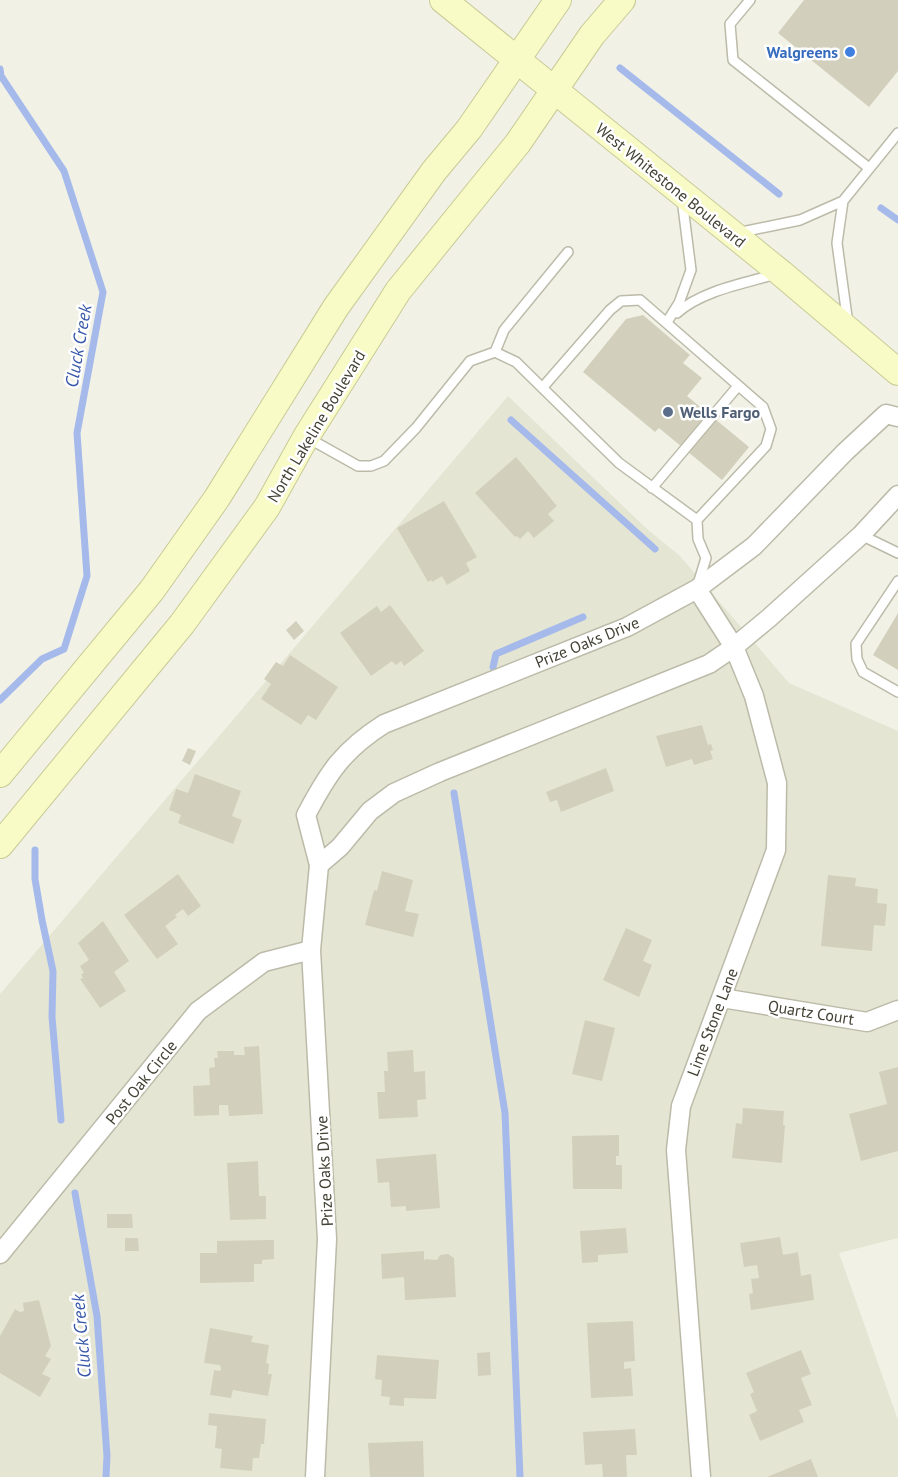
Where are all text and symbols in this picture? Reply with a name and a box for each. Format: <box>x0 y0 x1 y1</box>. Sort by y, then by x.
place label: Walgreens <box>766 42 838 62</box>
marker: Walgreens <box>843 45 857 59</box>
street label: West Whitestone Boulevard <box>592 118 750 252</box>
water label: Cluck Creek <box>59 302 97 389</box>
street label: North Lakeline Boulevard <box>263 346 369 506</box>
place label: Wells Fargo <box>680 402 761 422</box>
marker: Wells Fargo <box>661 405 675 419</box>
street label: Prize Oaks Drive <box>532 612 642 672</box>
street label: Lime Stone Lane <box>682 965 742 1079</box>
street label: Quartz Court <box>767 995 856 1029</box>
street label: Post Oak Circle <box>101 1036 181 1128</box>
street label: Prize Oaks Drive <box>311 1115 337 1227</box>
water label: Cluck Creek <box>66 1292 96 1379</box>

